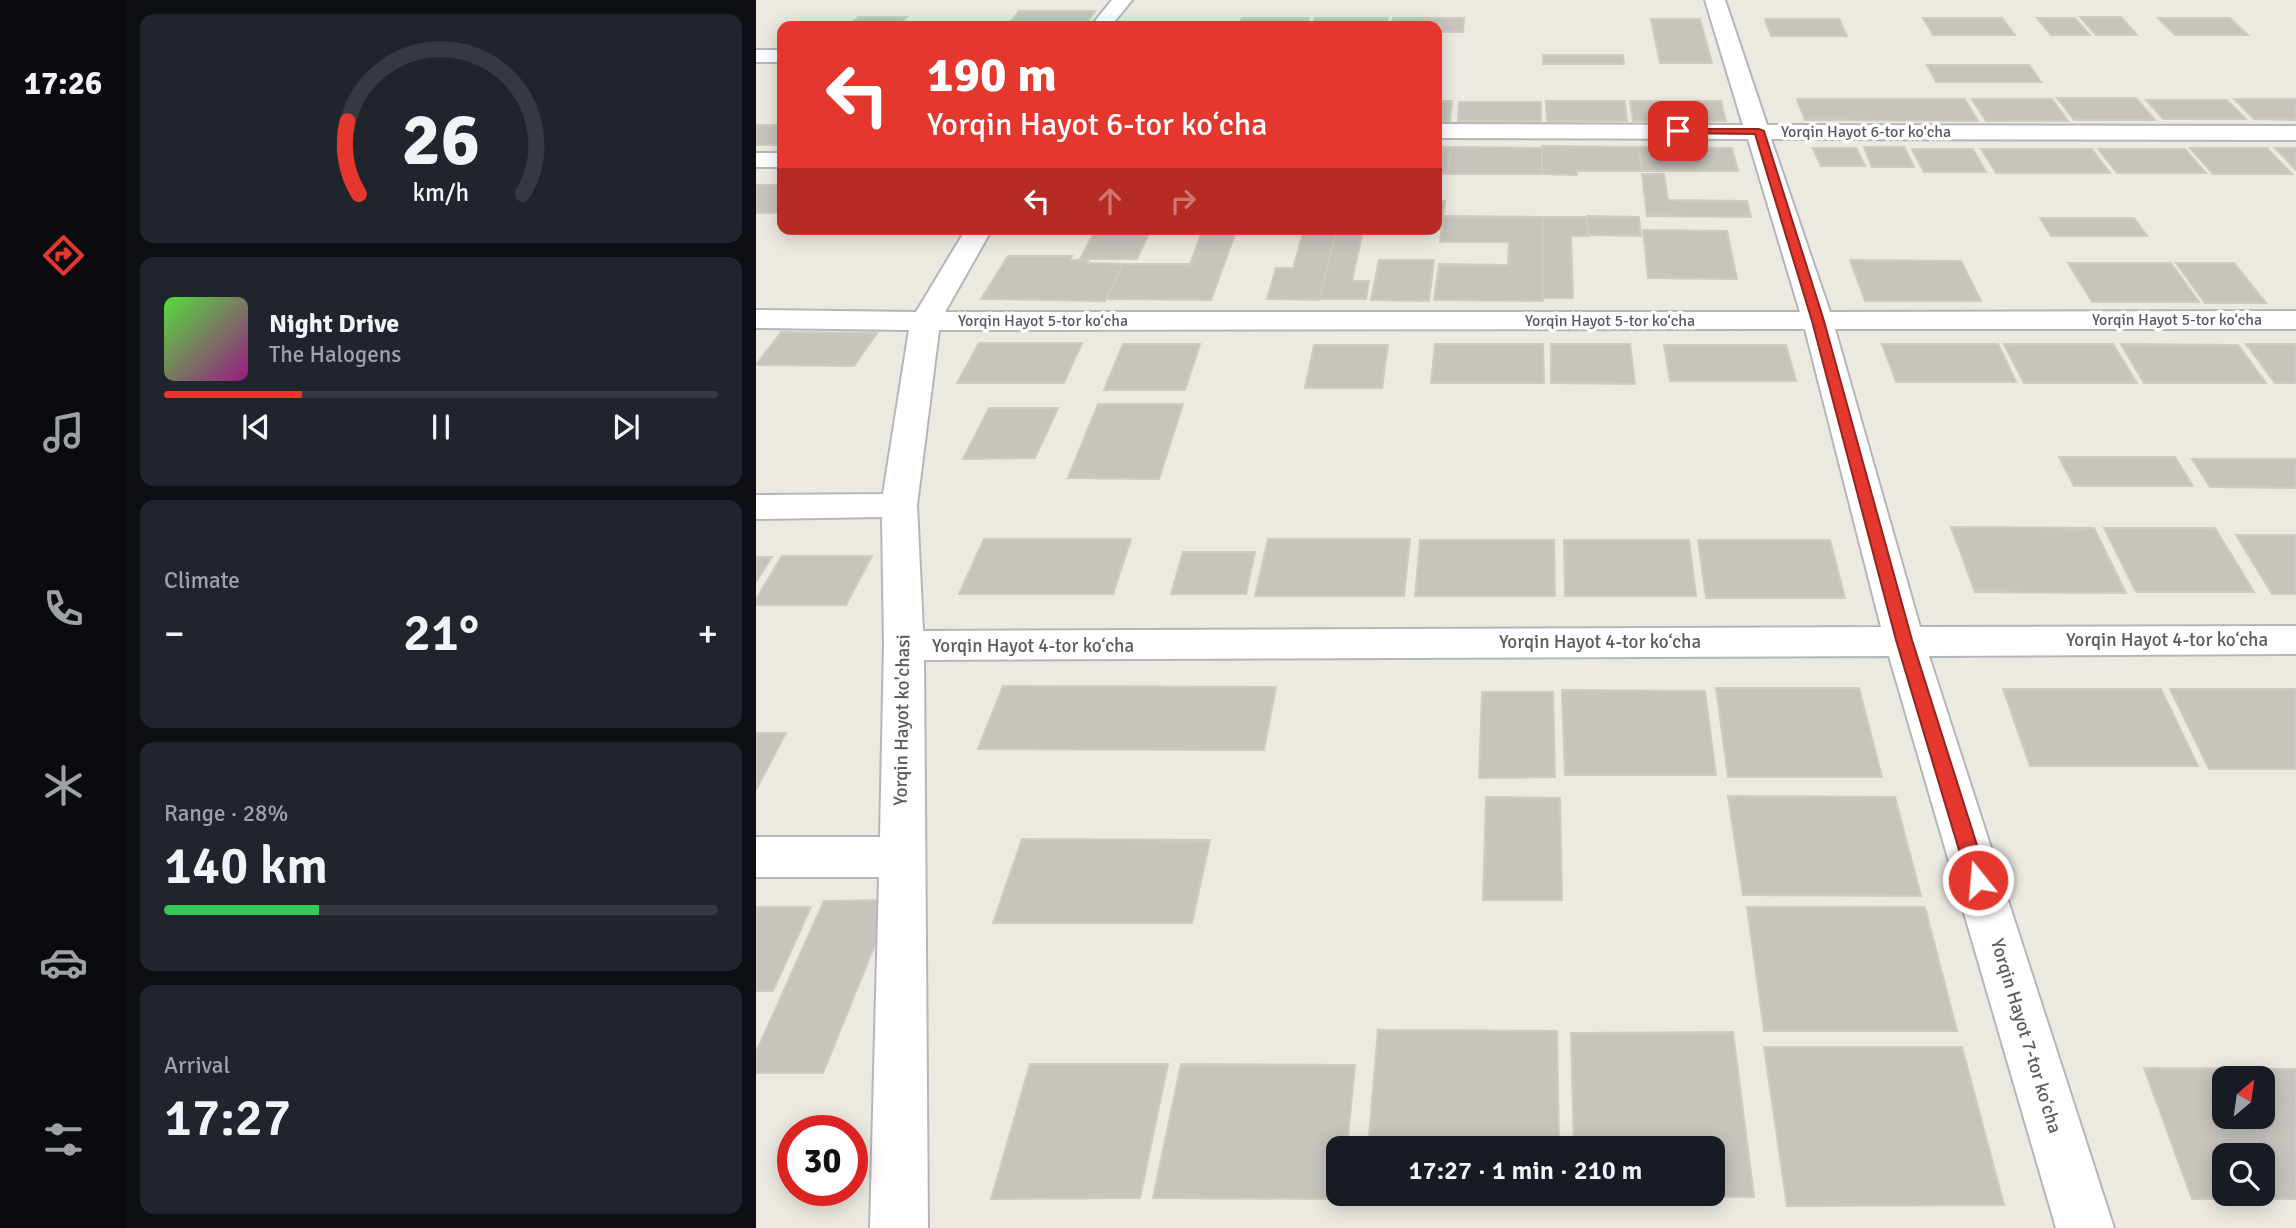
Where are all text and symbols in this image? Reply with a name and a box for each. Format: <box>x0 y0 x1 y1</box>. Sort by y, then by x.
text: 190 m <box>927 45 1057 105</box>
icon: left <box>812 49 903 140</box>
text: 17:26 <box>24 64 102 103</box>
text: 26 <box>402 97 480 186</box>
pin <box>1648 101 1708 161</box>
text: Yorqin Hayot 6-tor koʻcha <box>927 105 1268 144</box>
icon: arrive <box>1659 112 1697 150</box>
street label: Yorqin Hayot 6-tor koʻcha <box>1781 122 1951 142</box>
text: km/h <box>413 177 469 208</box>
icon: left <box>1018 182 1056 220</box>
icon: ahead <box>1091 182 1129 220</box>
icon: right <box>1164 182 1202 220</box>
icon: directions <box>39 231 88 280</box>
text: Night Drive <box>269 308 399 340</box>
street label: Yorqin Hayot 5-tor koʻcha <box>2092 310 2262 330</box>
street label: Yorqin Hayot 5-tor koʻcha <box>958 311 1128 331</box>
street label: Yorqin Hayot 5-tor koʻcha <box>1525 311 1695 331</box>
text: The Halogens <box>269 340 401 369</box>
icon: music <box>39 408 88 457</box>
icon: previous <box>237 408 275 446</box>
icon: pause <box>422 408 460 446</box>
icon: next <box>607 408 645 446</box>
text: Climate <box>164 566 240 595</box>
icon: phone <box>39 584 88 633</box>
text: 21° <box>403 601 479 665</box>
text: − <box>164 610 185 657</box>
text: + <box>697 610 718 657</box>
street label: Yorqin Hayot 4-tor koʻcha <box>2066 628 2268 652</box>
street label: Yorqin Hayot 4-tor koʻcha <box>1499 630 1701 654</box>
street label: Yorqin Hayot ko'chasi <box>889 634 915 806</box>
street label: Yorqin Hayot 4-tor koʻcha <box>932 634 1134 658</box>
icon: climate <box>39 761 88 810</box>
text: Range · 28% <box>164 799 288 828</box>
text: 140 km <box>164 834 328 898</box>
position arrow <box>1941 843 2015 917</box>
street label: Yorqin Hayot 7-tor koʻcha <box>1985 936 2067 1136</box>
icon: car <box>39 938 88 987</box>
text: Arrival <box>164 1051 230 1080</box>
north arrow <box>2212 1066 2275 1129</box>
map controls <box>2212 1066 2275 1206</box>
text: 17:27 <box>164 1086 291 1150</box>
icon: filters <box>39 1115 88 1164</box>
speed limit sign: 30 <box>777 1115 868 1206</box>
button: search <box>2212 1143 2275 1206</box>
text: 17:27 · 1 min · 210 m <box>1409 1155 1642 1187</box>

